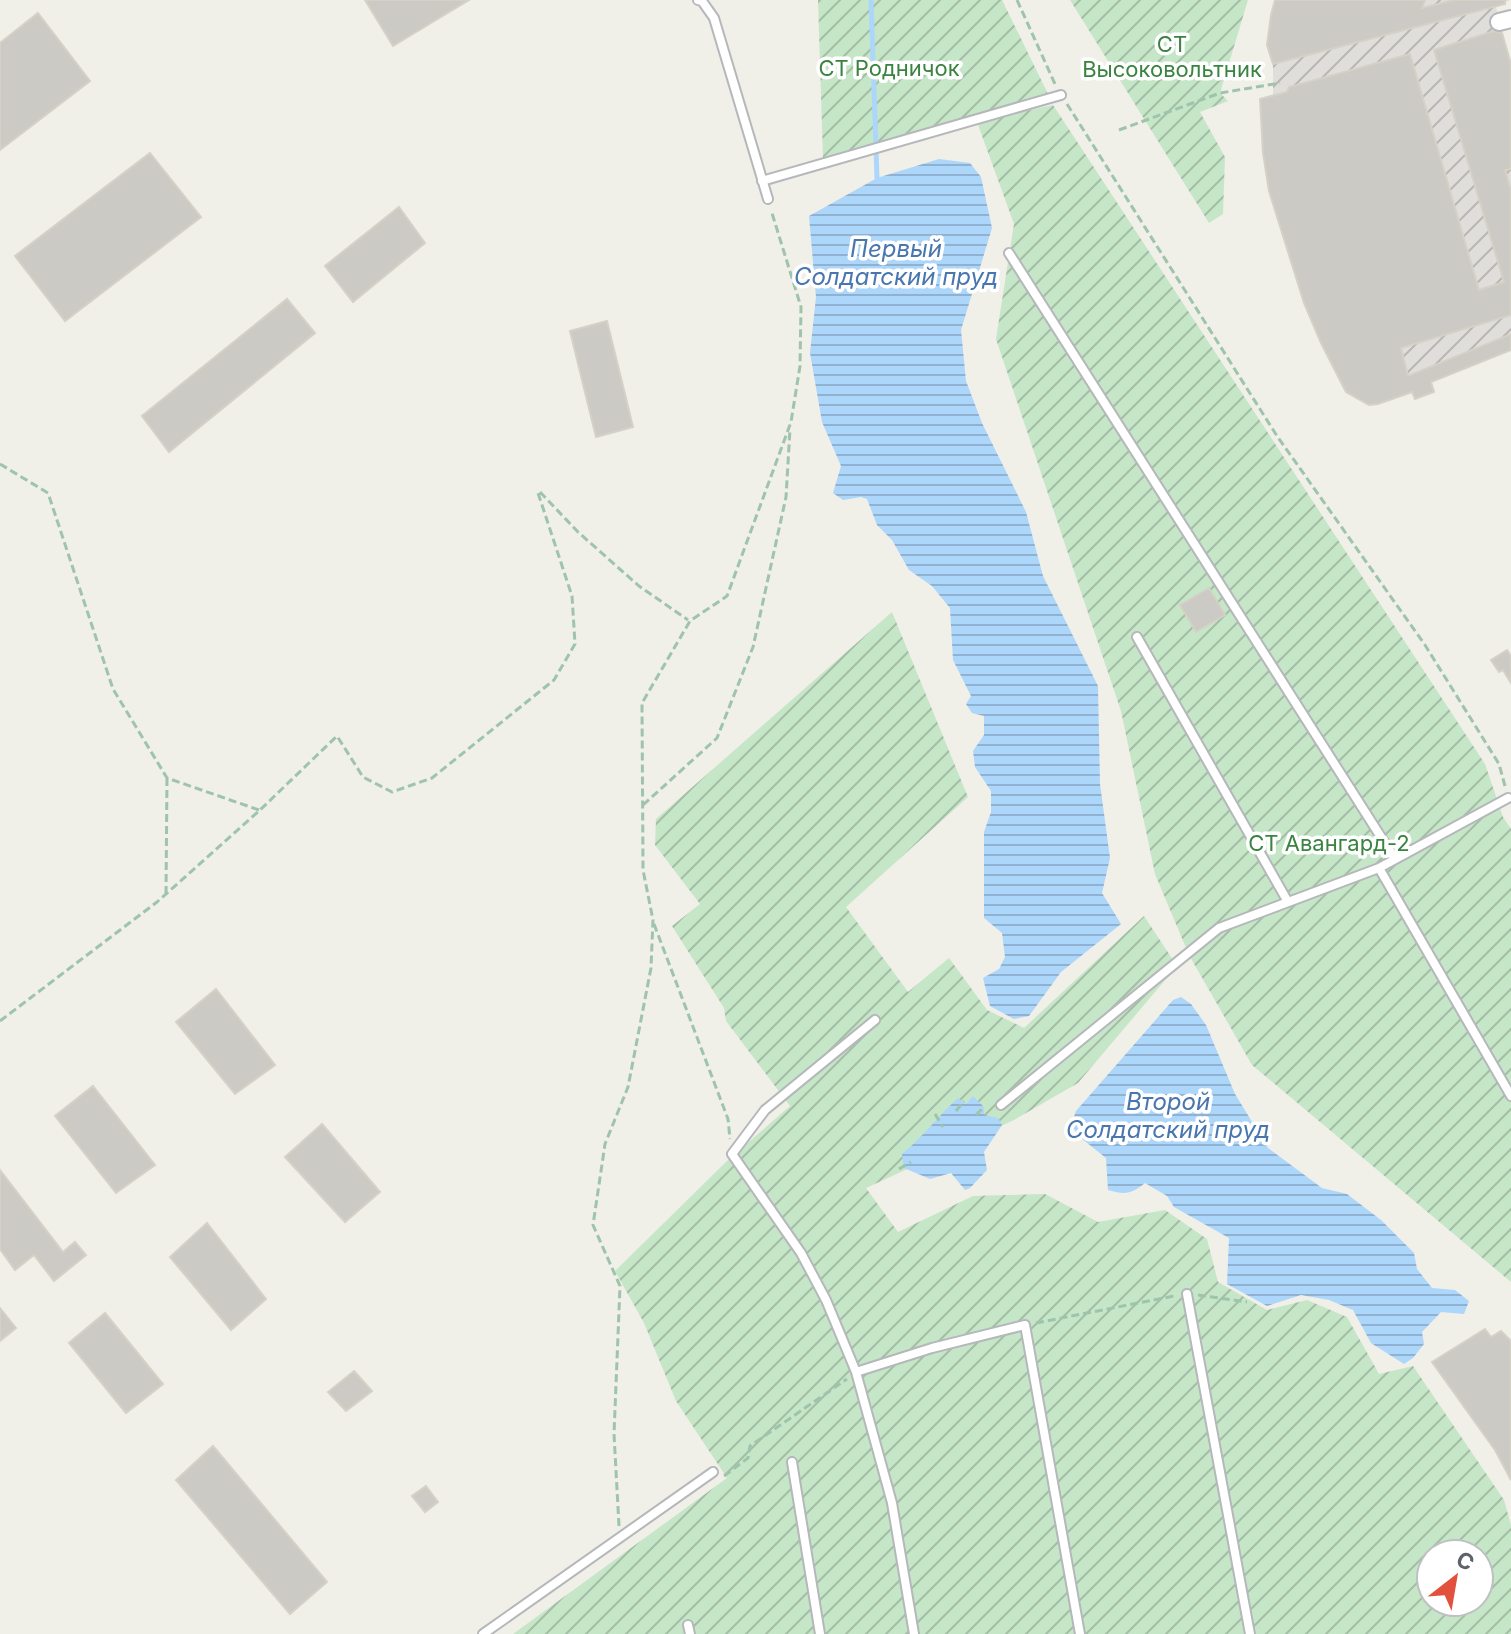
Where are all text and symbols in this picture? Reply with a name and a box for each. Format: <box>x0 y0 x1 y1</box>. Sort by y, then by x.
park label: СТ Высоковольтник <box>1082 31 1262 82</box>
park label: СТ Родничок <box>818 55 960 81</box>
water label: Первый Солдатский пруд <box>794 234 998 291</box>
park label: СТ Авангард-2 <box>1248 830 1410 856</box>
water label: Второй Солдатский пруд <box>1066 1087 1270 1144</box>
north arrow <box>1415 1538 1495 1618</box>
text: С <box>1452 1546 1479 1576</box>

